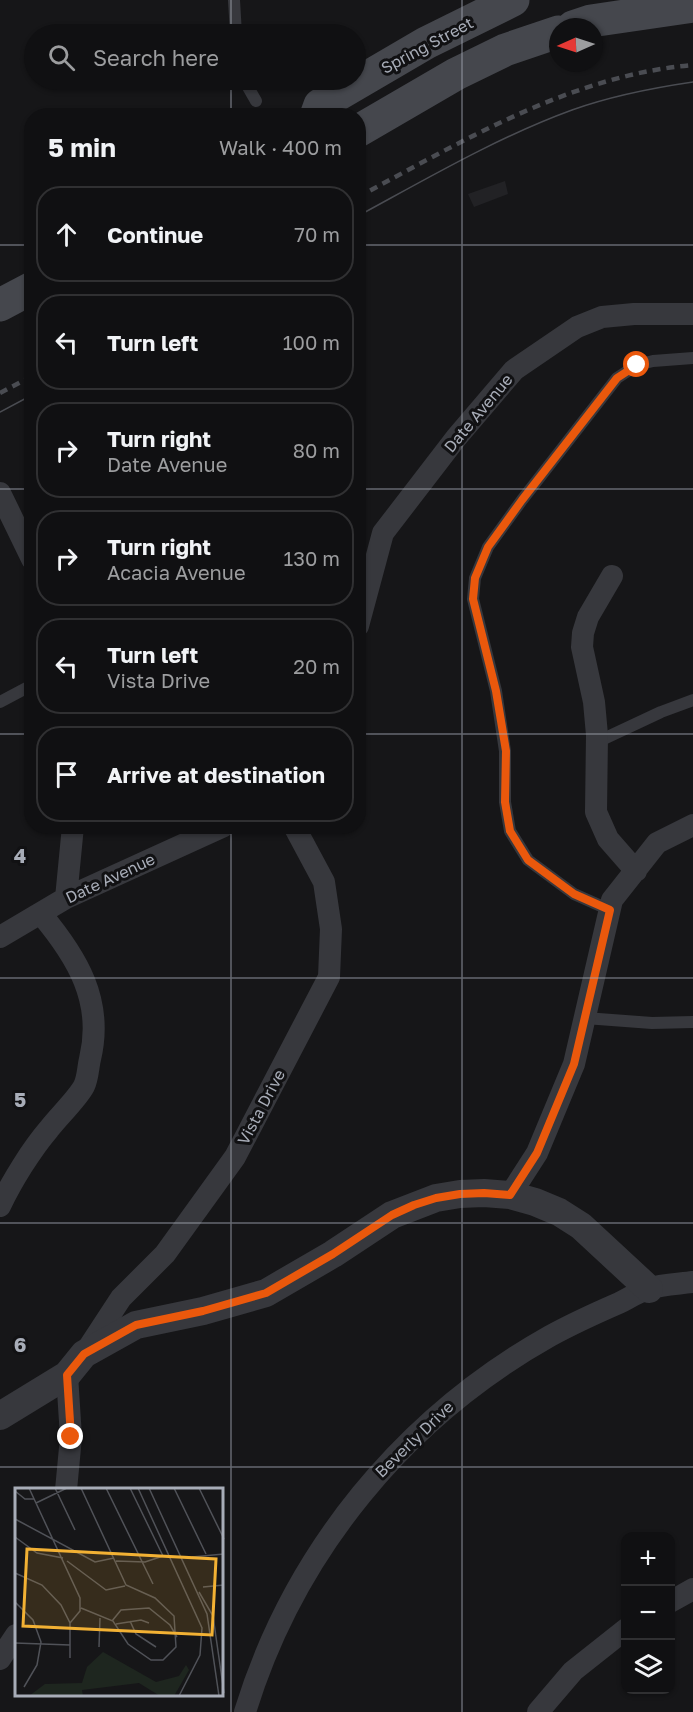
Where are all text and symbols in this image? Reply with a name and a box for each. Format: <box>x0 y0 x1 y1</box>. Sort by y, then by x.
street label: Spring Street <box>377 12 477 78</box>
north arrow <box>549 18 603 72</box>
search box <box>24 24 366 90</box>
icon: search <box>45 41 78 74</box>
text: Search here <box>93 44 219 71</box>
text: 5 min <box>48 132 116 163</box>
text: Walk · 400 m <box>219 135 342 159</box>
icon: ahead <box>50 218 83 251</box>
text: Continue <box>107 221 203 248</box>
text: 70 m <box>294 222 340 246</box>
icon: left <box>50 326 83 359</box>
text: Turn left <box>107 329 198 356</box>
text: 100 m <box>283 330 340 354</box>
route start <box>623 351 649 377</box>
street label: Date Avenue <box>439 370 517 456</box>
text: Turn right <box>107 425 211 452</box>
icon: right <box>50 434 83 467</box>
text: 80 m <box>293 438 340 462</box>
text: Date Avenue <box>107 452 227 476</box>
text: Turn right <box>107 533 211 560</box>
icon: right <box>50 542 83 575</box>
text: 130 m <box>284 546 340 570</box>
text: Acacia Avenue <box>107 560 246 584</box>
text: Turn left <box>107 641 198 668</box>
icon: left <box>50 650 83 683</box>
text: 20 m <box>293 654 340 678</box>
text: Vista Drive <box>107 668 210 692</box>
icon: arrive <box>50 758 83 791</box>
text: Arrive at destination <box>107 761 325 788</box>
text: 4 <box>14 843 26 867</box>
street label: Date Avenue <box>62 849 158 907</box>
street label: Vista Drive <box>233 1066 289 1148</box>
text: 5 <box>14 1087 26 1111</box>
text: 6 <box>14 1332 26 1356</box>
street label: Beverly Drive <box>371 1397 457 1481</box>
route end <box>57 1423 83 1449</box>
inset map <box>15 1488 224 1697</box>
map controls <box>621 1532 675 1694</box>
button: + <box>621 1532 675 1586</box>
button: − <box>621 1586 675 1640</box>
button: layers <box>621 1640 675 1694</box>

